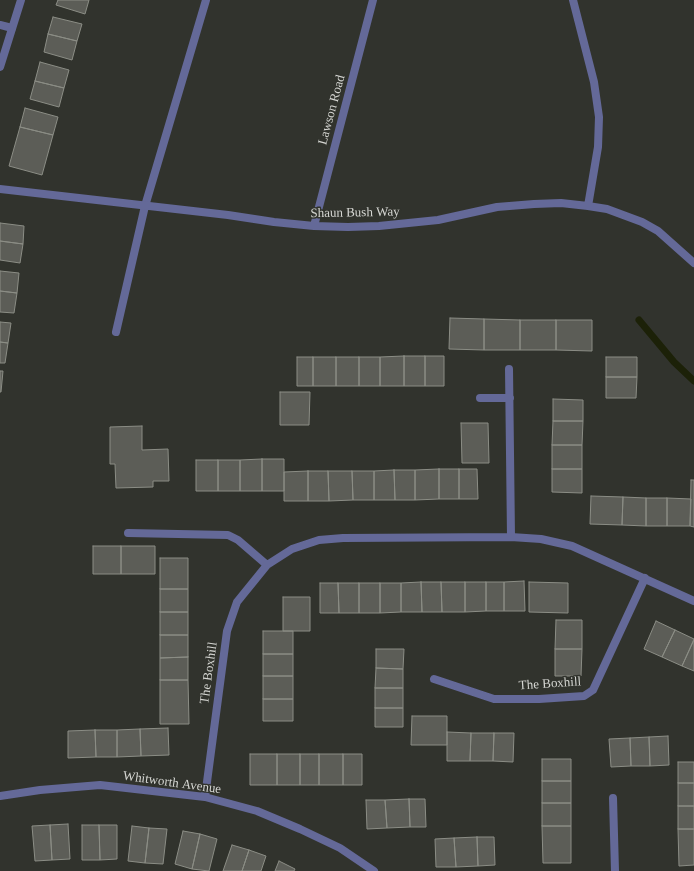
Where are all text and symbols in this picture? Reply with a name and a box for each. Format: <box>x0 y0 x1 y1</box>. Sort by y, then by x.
street label: Lawson Road <box>315 73 349 147</box>
street label: Shaun Bush Way <box>310 204 400 222</box>
street label: The Boxhill <box>197 641 221 705</box>
street label: The Boxhill <box>518 674 582 694</box>
street label: Whitworth Avenue <box>122 768 222 798</box>

